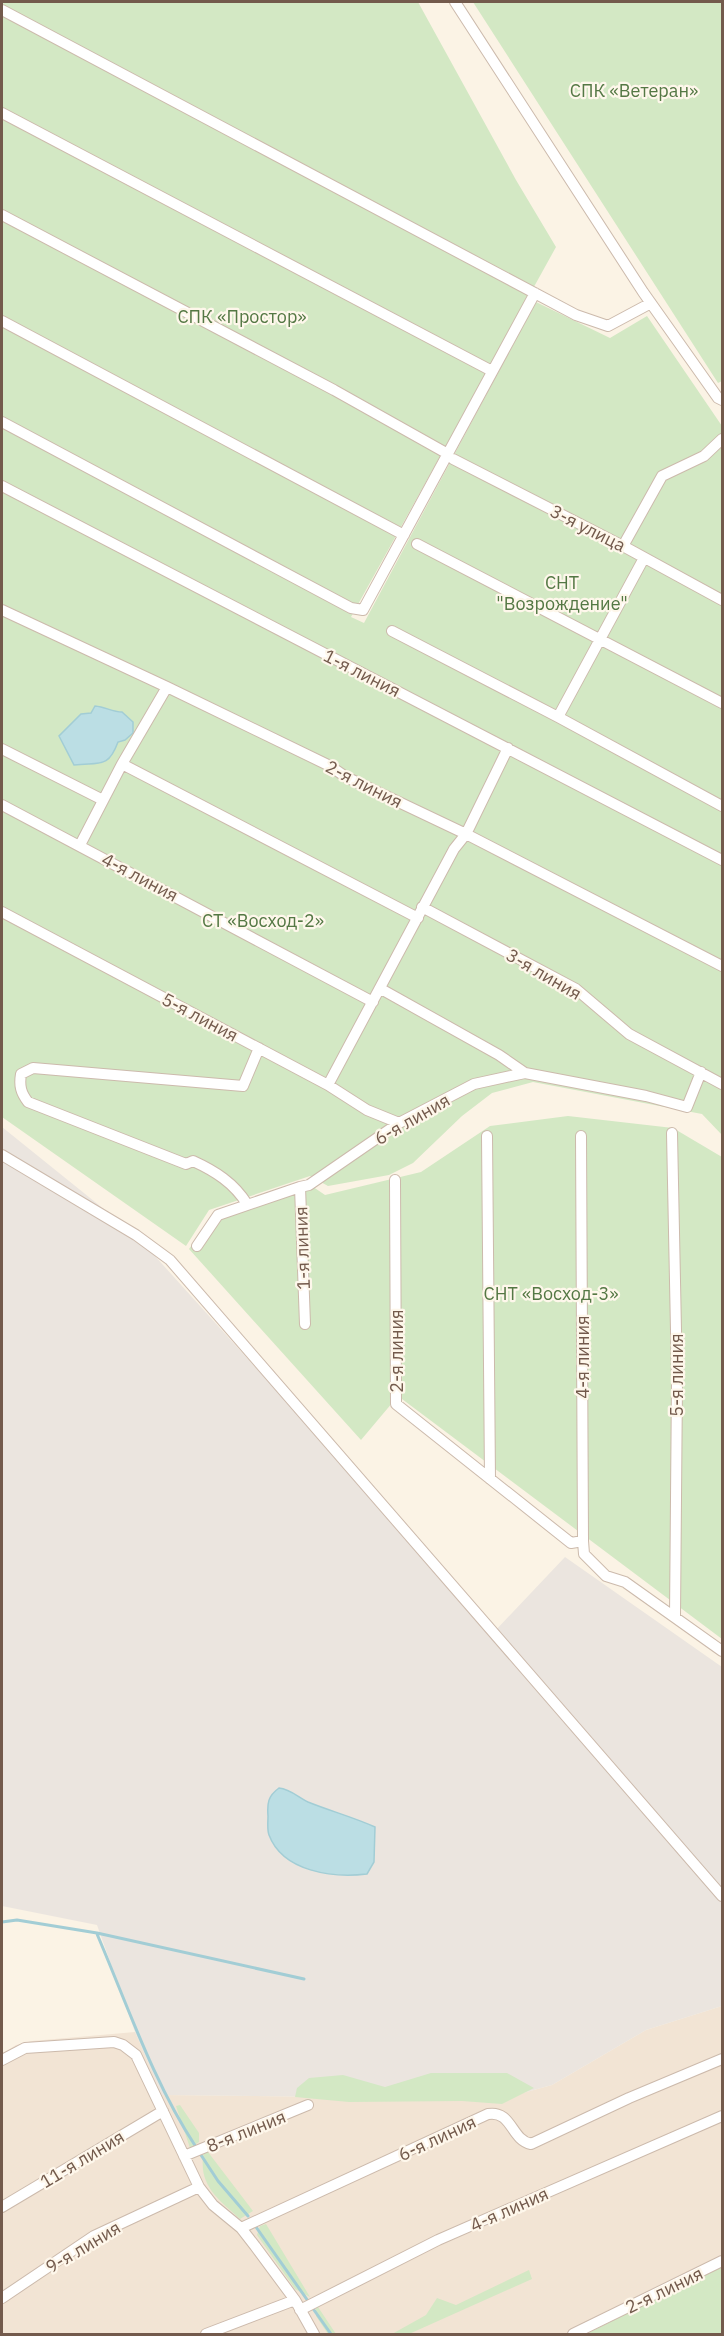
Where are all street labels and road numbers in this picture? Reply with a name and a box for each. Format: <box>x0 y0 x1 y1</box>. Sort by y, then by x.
street label: 3-я улица <box>546 499 630 557</box>
street label: 1-я линия <box>320 644 404 702</box>
street label: 2-я линия <box>322 755 406 813</box>
street label: 4-я линия <box>98 847 182 907</box>
street label: 3-я линия <box>502 943 586 1005</box>
street label: 5-я линия <box>158 987 242 1047</box>
street label: 6-я линия <box>370 1088 454 1150</box>
street label: 1-я линия <box>289 1206 315 1290</box>
street label: 2-я линия <box>385 1309 408 1393</box>
street label: 4-я линия <box>571 1315 594 1399</box>
street label: 5-я линия <box>665 1333 688 1417</box>
street label: 8-я линия <box>203 2105 289 2157</box>
street label: 6-я линия <box>394 2110 480 2166</box>
street label: 11-я линия <box>36 2125 128 2193</box>
street label: 4-я линия <box>466 2182 552 2236</box>
street label: 9-я линия <box>41 2216 125 2278</box>
street label: 2-я линия <box>621 2261 707 2319</box>

